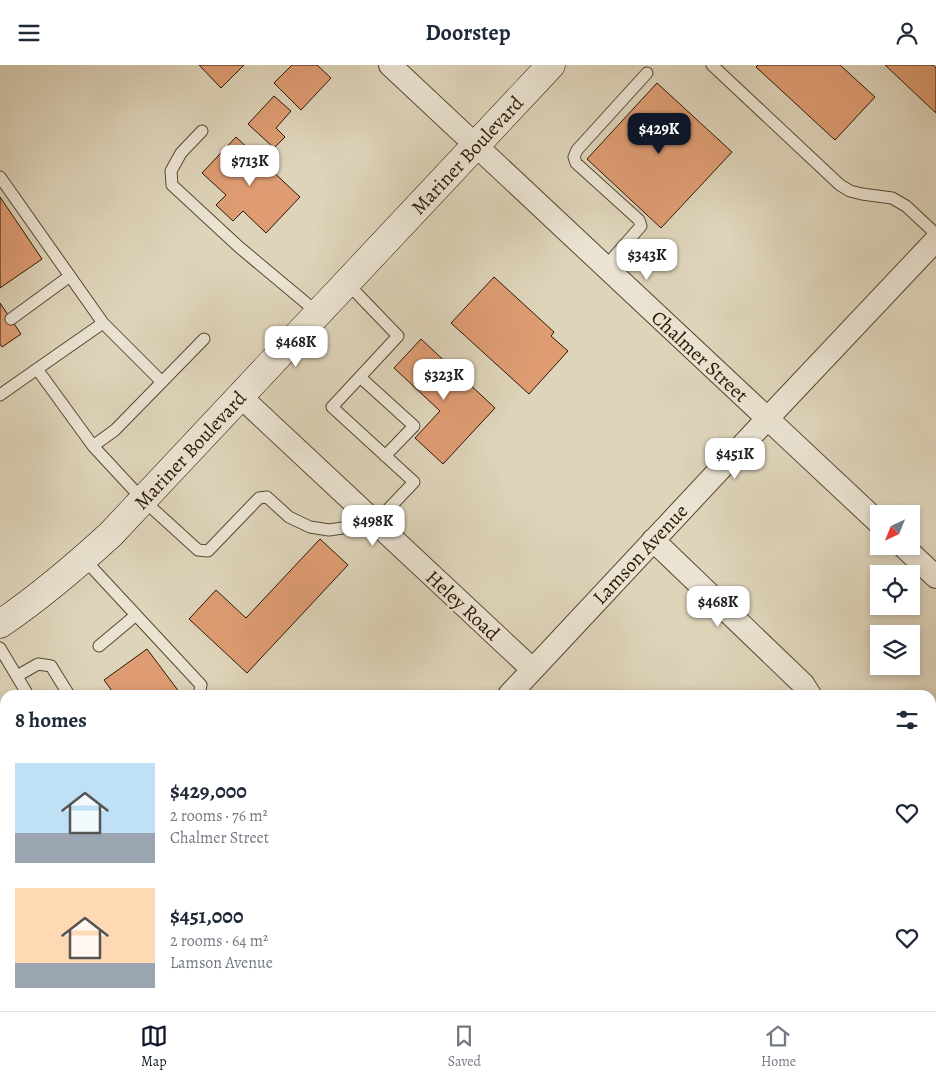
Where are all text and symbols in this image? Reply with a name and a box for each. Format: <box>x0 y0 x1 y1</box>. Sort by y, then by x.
text: Doorstep <box>425 18 511 48</box>
icon: menu <box>15 19 43 47</box>
icon: person <box>893 19 921 47</box>
street label: Mariner Boulevard <box>405 90 530 221</box>
pin: $429K <box>624 113 694 155</box>
text: $429K <box>639 118 679 140</box>
pin: $713K <box>215 145 285 187</box>
text: $713K <box>231 150 269 172</box>
pin: $343K <box>612 239 682 281</box>
text: $343K <box>627 244 667 266</box>
street label: Chalmer Street <box>645 304 754 409</box>
pin: $468K <box>261 325 331 368</box>
text: $468K <box>276 331 316 353</box>
pin: $323K <box>409 359 479 401</box>
text: $323K <box>424 364 464 386</box>
street label: Mariner Boulevard <box>128 385 253 516</box>
pin: $451K <box>700 437 770 480</box>
text: $451K <box>716 443 754 465</box>
street label: Lamson Avenue <box>587 498 694 611</box>
pin: $498K <box>338 505 408 547</box>
north arrow <box>870 505 920 555</box>
map controls <box>870 505 920 675</box>
text: $498K <box>353 510 393 532</box>
street label: Heley Road <box>420 564 506 647</box>
button: locate <box>870 565 920 615</box>
pin: $468K <box>683 585 753 628</box>
text: $468K <box>698 591 738 613</box>
button: layers <box>870 625 920 675</box>
text: 8 homes <box>15 706 87 734</box>
icon: filters <box>893 706 921 734</box>
text: $429,000 <box>170 777 247 805</box>
icon: home <box>55 783 115 843</box>
icon: heart <box>893 799 921 827</box>
text: 2 rooms · 76 m² <box>170 805 268 827</box>
text: Chalmer Street <box>170 827 269 849</box>
text: $451,000 <box>170 902 243 930</box>
icon: home <box>55 908 115 968</box>
icon: heart <box>893 924 921 952</box>
text: 2 rooms · 64 m² <box>170 930 268 952</box>
text: Lamson Avenue <box>170 952 273 974</box>
tab: Map <box>140 1022 168 1071</box>
tab: Saved <box>448 1022 481 1071</box>
tab: Home <box>761 1022 796 1071</box>

